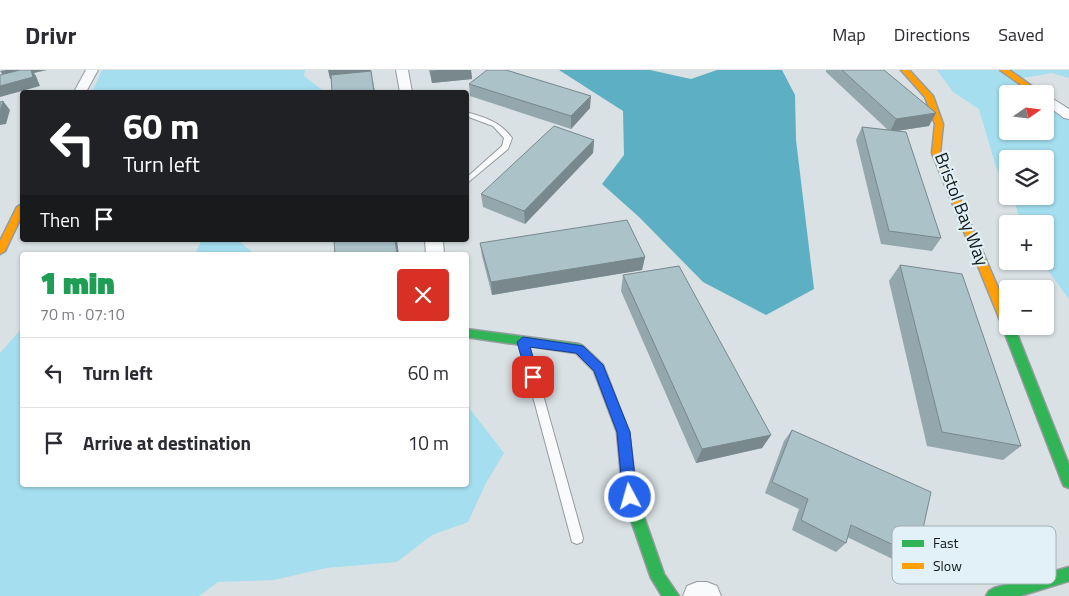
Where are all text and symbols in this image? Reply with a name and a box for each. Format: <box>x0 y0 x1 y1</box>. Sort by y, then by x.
text: Drivr <box>25 17 76 53</box>
text: Map <box>832 21 866 48</box>
text: Directions <box>894 21 970 48</box>
text: Saved <box>998 21 1044 48</box>
north arrow <box>999 85 1054 140</box>
map controls <box>999 85 1054 335</box>
text: 60 m <box>123 99 199 153</box>
icon: left <box>40 110 105 175</box>
text: Turn left <box>123 147 200 181</box>
street label: Bristol Bay Way <box>928 148 996 270</box>
button: layers <box>999 150 1054 205</box>
text: Then <box>40 205 80 234</box>
icon: arrive <box>90 205 118 233</box>
button: + <box>999 215 1054 270</box>
text: 1 min <box>40 260 115 306</box>
button: close <box>397 269 449 321</box>
button: − <box>999 280 1054 335</box>
text: 70 m · 07:10 <box>40 302 125 326</box>
pin <box>512 356 554 398</box>
text: Turn left <box>83 358 153 387</box>
text: 60 m <box>408 358 449 387</box>
icon: left <box>40 359 68 387</box>
icon: arrive <box>519 363 547 391</box>
text: Arrive at destination <box>83 428 251 457</box>
text: 10 m <box>408 428 449 457</box>
icon: arrive <box>40 429 68 457</box>
position arrow <box>603 470 655 522</box>
legend <box>892 526 1056 584</box>
text: Fast <box>933 532 958 553</box>
text: Slow <box>933 555 962 576</box>

